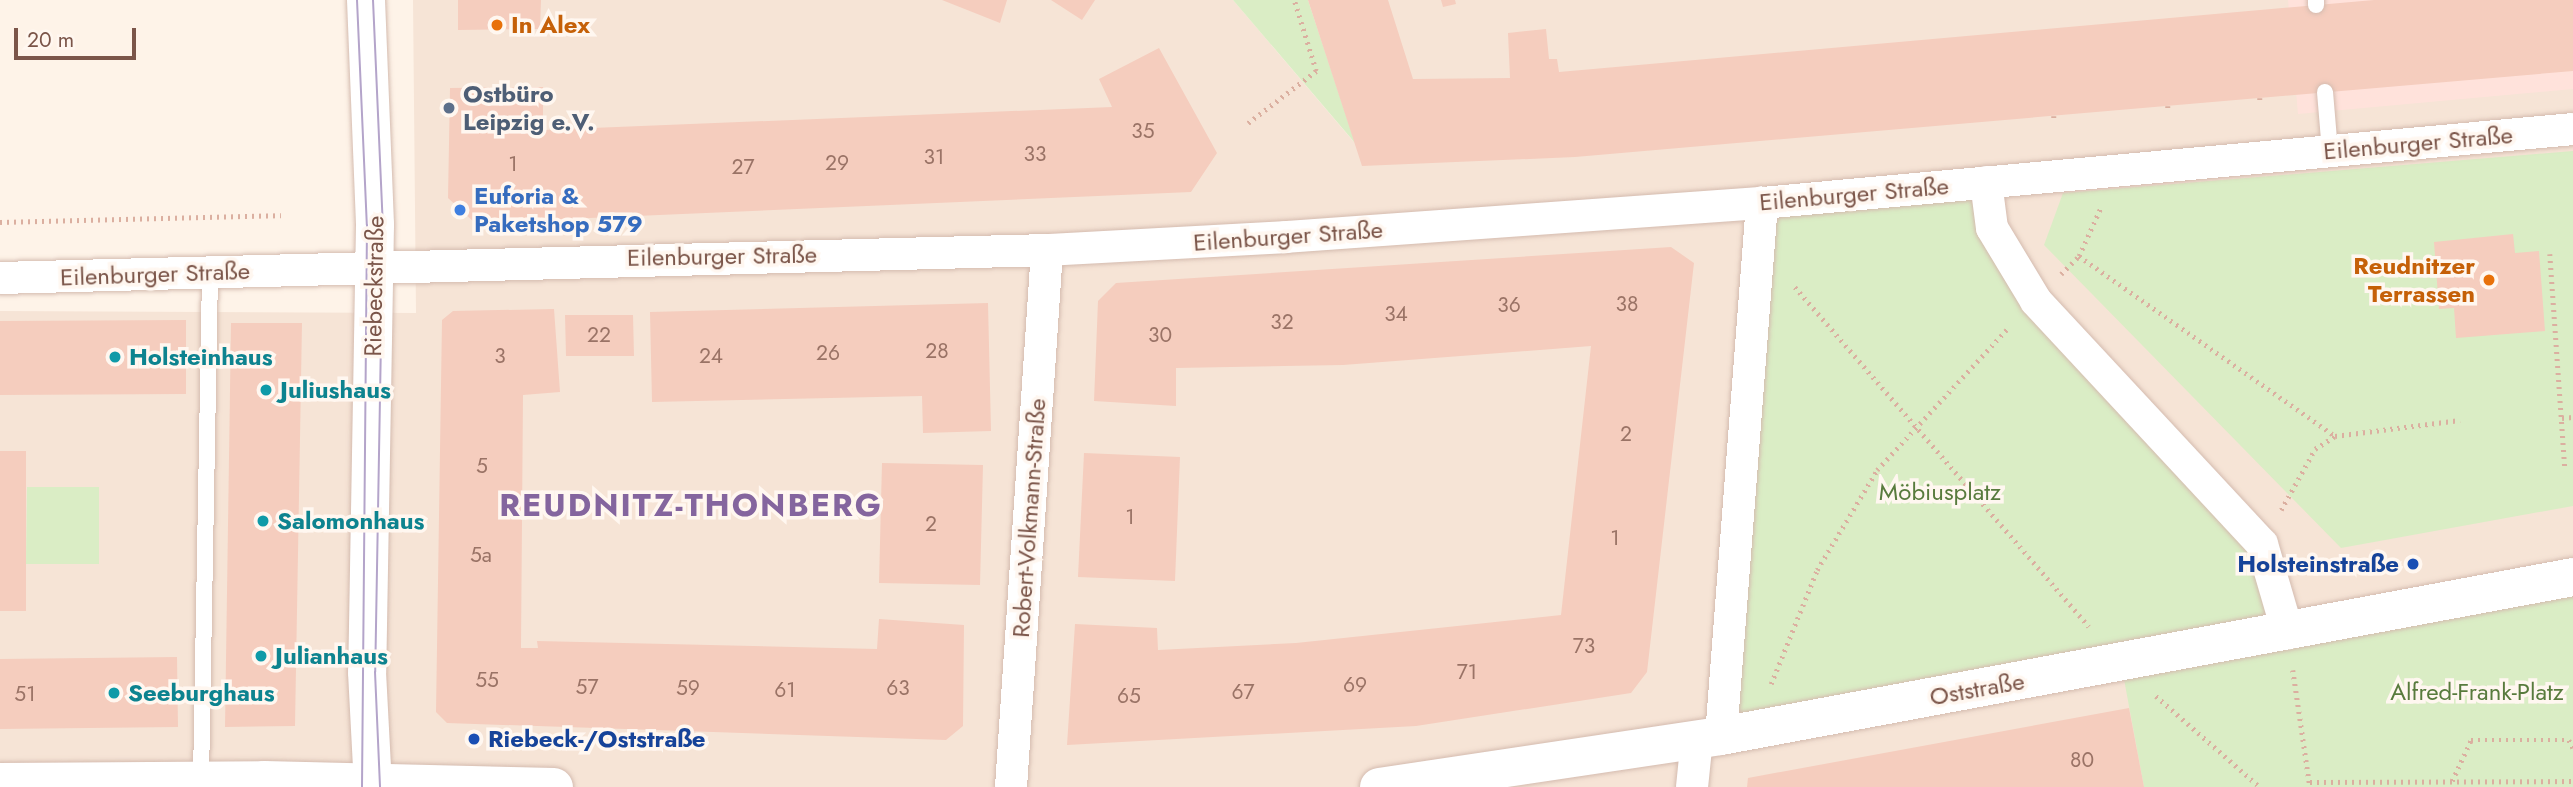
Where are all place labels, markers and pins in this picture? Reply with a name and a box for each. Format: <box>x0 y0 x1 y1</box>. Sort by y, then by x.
place label: In Alex <box>511 11 590 39</box>
marker: In Alex <box>489 17 505 33</box>
place label: Ostbüro Leipzig e.V. <box>463 80 595 136</box>
marker: Ostbüro Leipzig e.V. <box>441 100 457 116</box>
place label: Euforia & Paketshop 579 <box>474 182 643 238</box>
marker: Euforia & Paketshop 579 <box>452 202 468 218</box>
place label: Reudnitzer Terrassen <box>2353 252 2475 308</box>
marker: Reudnitzer Terrassen <box>2481 272 2497 288</box>
place label: Holsteinhaus <box>129 343 273 371</box>
marker: Holsteinhaus <box>107 349 123 365</box>
place label: Juliushaus <box>280 376 391 404</box>
marker: Juliushaus <box>258 382 274 398</box>
place label: Salomonhaus <box>277 507 425 535</box>
marker: Salomonhaus <box>255 513 271 529</box>
place label: Holsteinstraße <box>2237 550 2399 578</box>
marker: Holsteinstraße <box>2405 556 2421 572</box>
place label: Julianhaus <box>275 642 388 670</box>
marker: Julianhaus <box>253 648 269 664</box>
place label: Seeburghaus <box>128 679 275 707</box>
marker: Seeburghaus <box>106 685 122 701</box>
place label: Riebeck-/Oststraße <box>488 725 706 753</box>
marker: Riebeck-/Oststraße <box>466 731 482 747</box>

